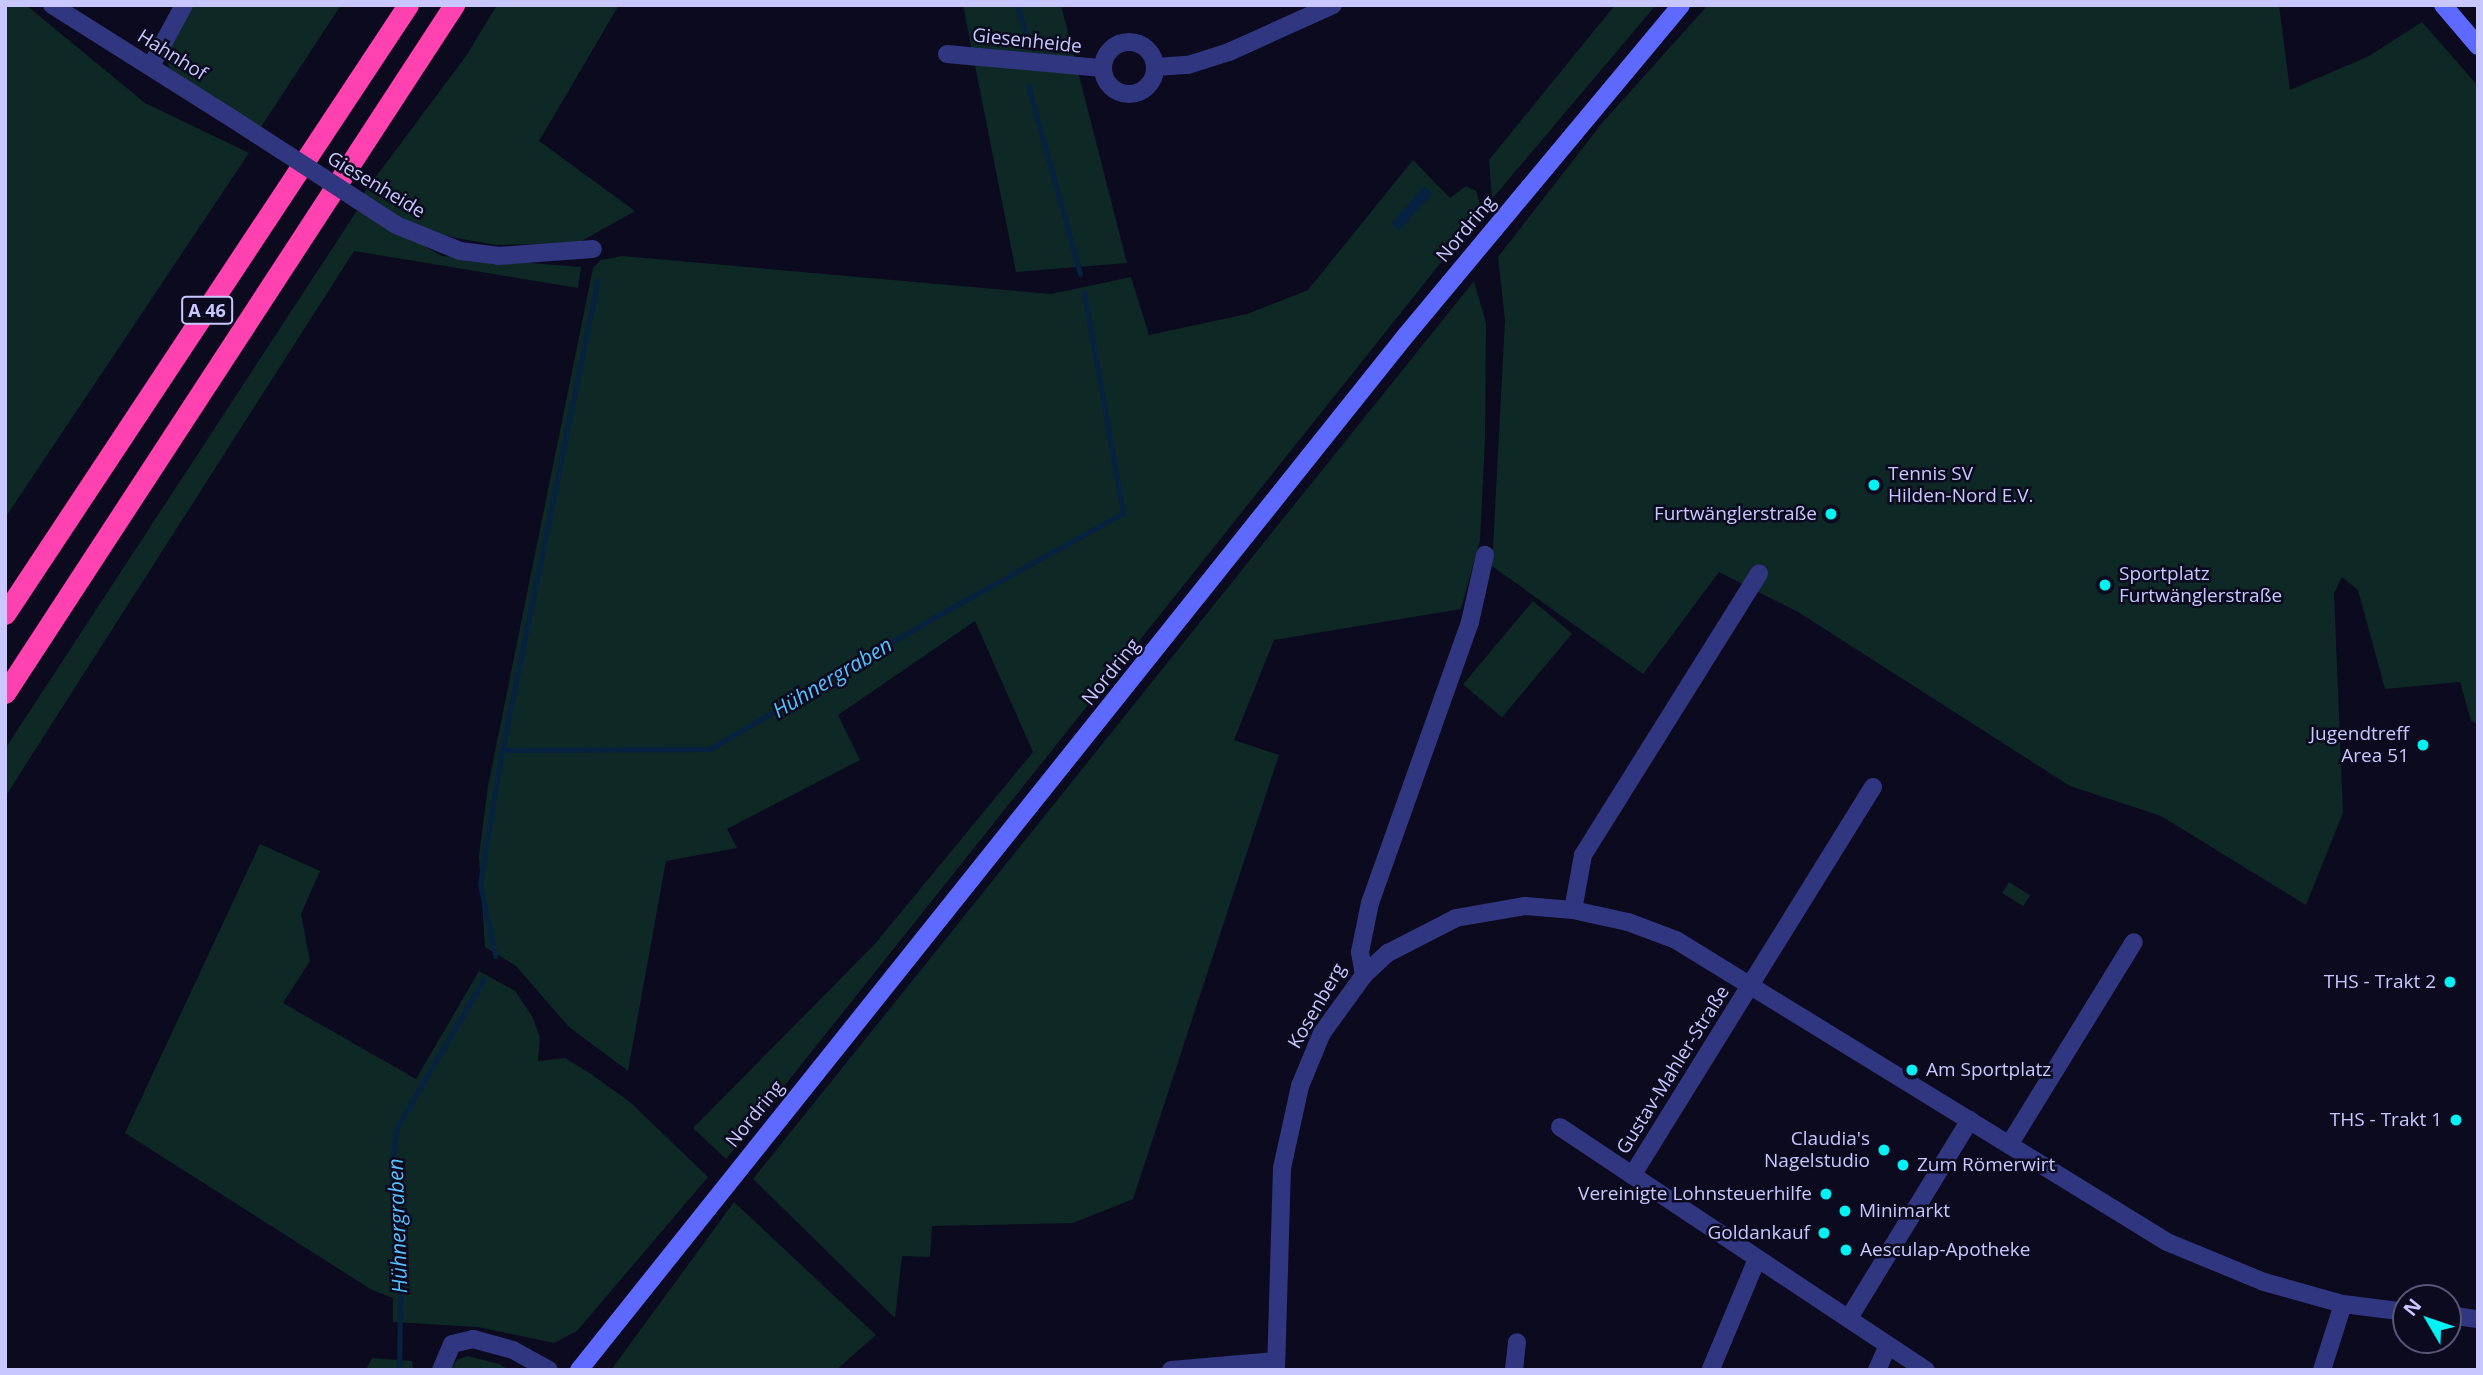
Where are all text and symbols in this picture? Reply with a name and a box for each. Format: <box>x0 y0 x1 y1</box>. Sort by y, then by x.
street label: Giesenheide <box>971 24 1083 58</box>
street label: Hahnhof <box>133 25 211 85</box>
street label: Giesenheide <box>323 147 429 223</box>
street label: Nordring <box>1432 191 1500 267</box>
road number: A 46 <box>181 296 233 324</box>
place label: Tennis SV Hilden-Nord E.V. <box>1888 463 2034 507</box>
marker: Tennis SV Hilden-Nord E.V. <box>1866 477 1882 493</box>
place label: Furtwänglerstraße <box>1654 503 1817 525</box>
marker: Furtwänglerstraße <box>1823 506 1839 522</box>
place label: Sportplatz Furtwänglerstraße <box>2119 563 2282 607</box>
marker: Sportplatz Furtwänglerstraße <box>2097 577 2113 593</box>
water label: Hühnergraben <box>768 631 896 723</box>
street label: Nordring <box>1077 634 1145 710</box>
place label: Jugendtreff Area 51 <box>2310 723 2409 767</box>
marker: Jugendtreff Area 51 <box>2415 737 2431 753</box>
street label: Kosenberg <box>1283 959 1351 1053</box>
place label: THS - Trakt 2 <box>2324 971 2436 993</box>
marker: THS - Trakt 2 <box>2442 974 2458 990</box>
street label: Gustav-Mahler-Straße <box>1612 982 1734 1158</box>
place label: Am Sportplatz <box>1926 1059 2051 1081</box>
marker: Am Sportplatz <box>1904 1062 1920 1078</box>
street label: Nordring <box>721 1076 789 1152</box>
place label: THS - Trakt 1 <box>2330 1109 2442 1131</box>
marker: THS - Trakt 1 <box>2448 1112 2464 1128</box>
place label: Claudia's Nagelstudio <box>1764 1128 1870 1172</box>
marker: Claudia's Nagelstudio <box>1876 1142 1892 1158</box>
place label: Zum Römerwirt <box>1917 1154 2055 1176</box>
marker: Zum Römerwirt <box>1895 1157 1911 1173</box>
water label: Hühnergraben <box>382 1158 412 1294</box>
place label: Vereinigte Lohnsteuerhilfe <box>1578 1183 1812 1205</box>
marker: Vereinigte Lohnsteuerhilfe <box>1818 1186 1834 1202</box>
place label: Minimarkt <box>1859 1200 1950 1222</box>
marker: Minimarkt <box>1837 1203 1853 1219</box>
place label: Goldankauf <box>1708 1222 1810 1244</box>
marker: Goldankauf <box>1816 1225 1832 1241</box>
place label: Aesculap-Apotheke <box>1860 1239 2030 1261</box>
marker: Aesculap-Apotheke <box>1838 1242 1854 1258</box>
north arrow <box>2392 1284 2462 1354</box>
text: N <box>2397 1293 2427 1321</box>

